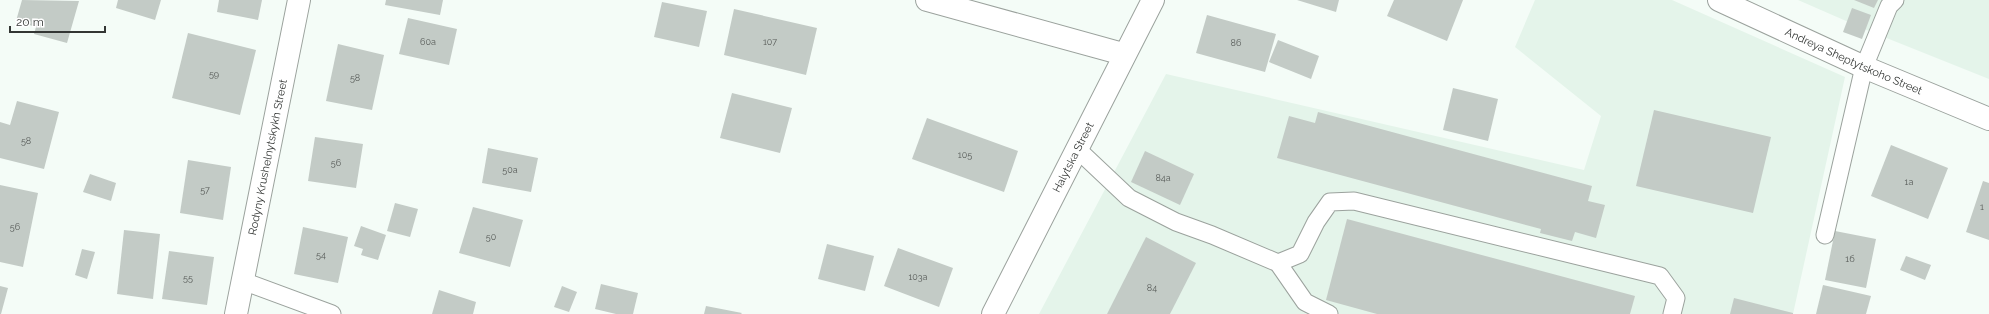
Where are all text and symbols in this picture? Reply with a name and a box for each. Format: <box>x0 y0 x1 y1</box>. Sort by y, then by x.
scale bar <box>10 8 105 34</box>
text: 20 m <box>16 15 44 29</box>
street label: Andreya Sheptytskoho Street <box>1783 25 1925 97</box>
house number: 60а <box>420 37 436 47</box>
house number: 107 <box>763 37 777 47</box>
house number: 86 <box>1231 38 1242 48</box>
house number: 59 <box>209 69 219 79</box>
house number: 58 <box>350 73 360 83</box>
street label: Rodyny Krushelnytskykh Street <box>246 78 290 236</box>
street label: Halytska Street <box>1050 120 1096 194</box>
house number: 58 <box>21 136 31 146</box>
house number: 105 <box>958 150 972 160</box>
house number: 56 <box>331 158 342 168</box>
house number: 50а <box>502 165 518 175</box>
house number: 84а <box>1155 173 1171 183</box>
house number: 1а <box>1905 177 1913 187</box>
house number: 57 <box>200 185 210 195</box>
house number: 1 <box>1980 202 1984 212</box>
house number: 56 <box>10 222 21 232</box>
house number: 50 <box>486 232 497 242</box>
house number: 54 <box>316 250 326 260</box>
house number: 1б <box>1845 254 1855 264</box>
house number: 103а <box>908 272 928 282</box>
house number: 55 <box>183 273 193 283</box>
house number: 84 <box>1147 283 1157 293</box>

